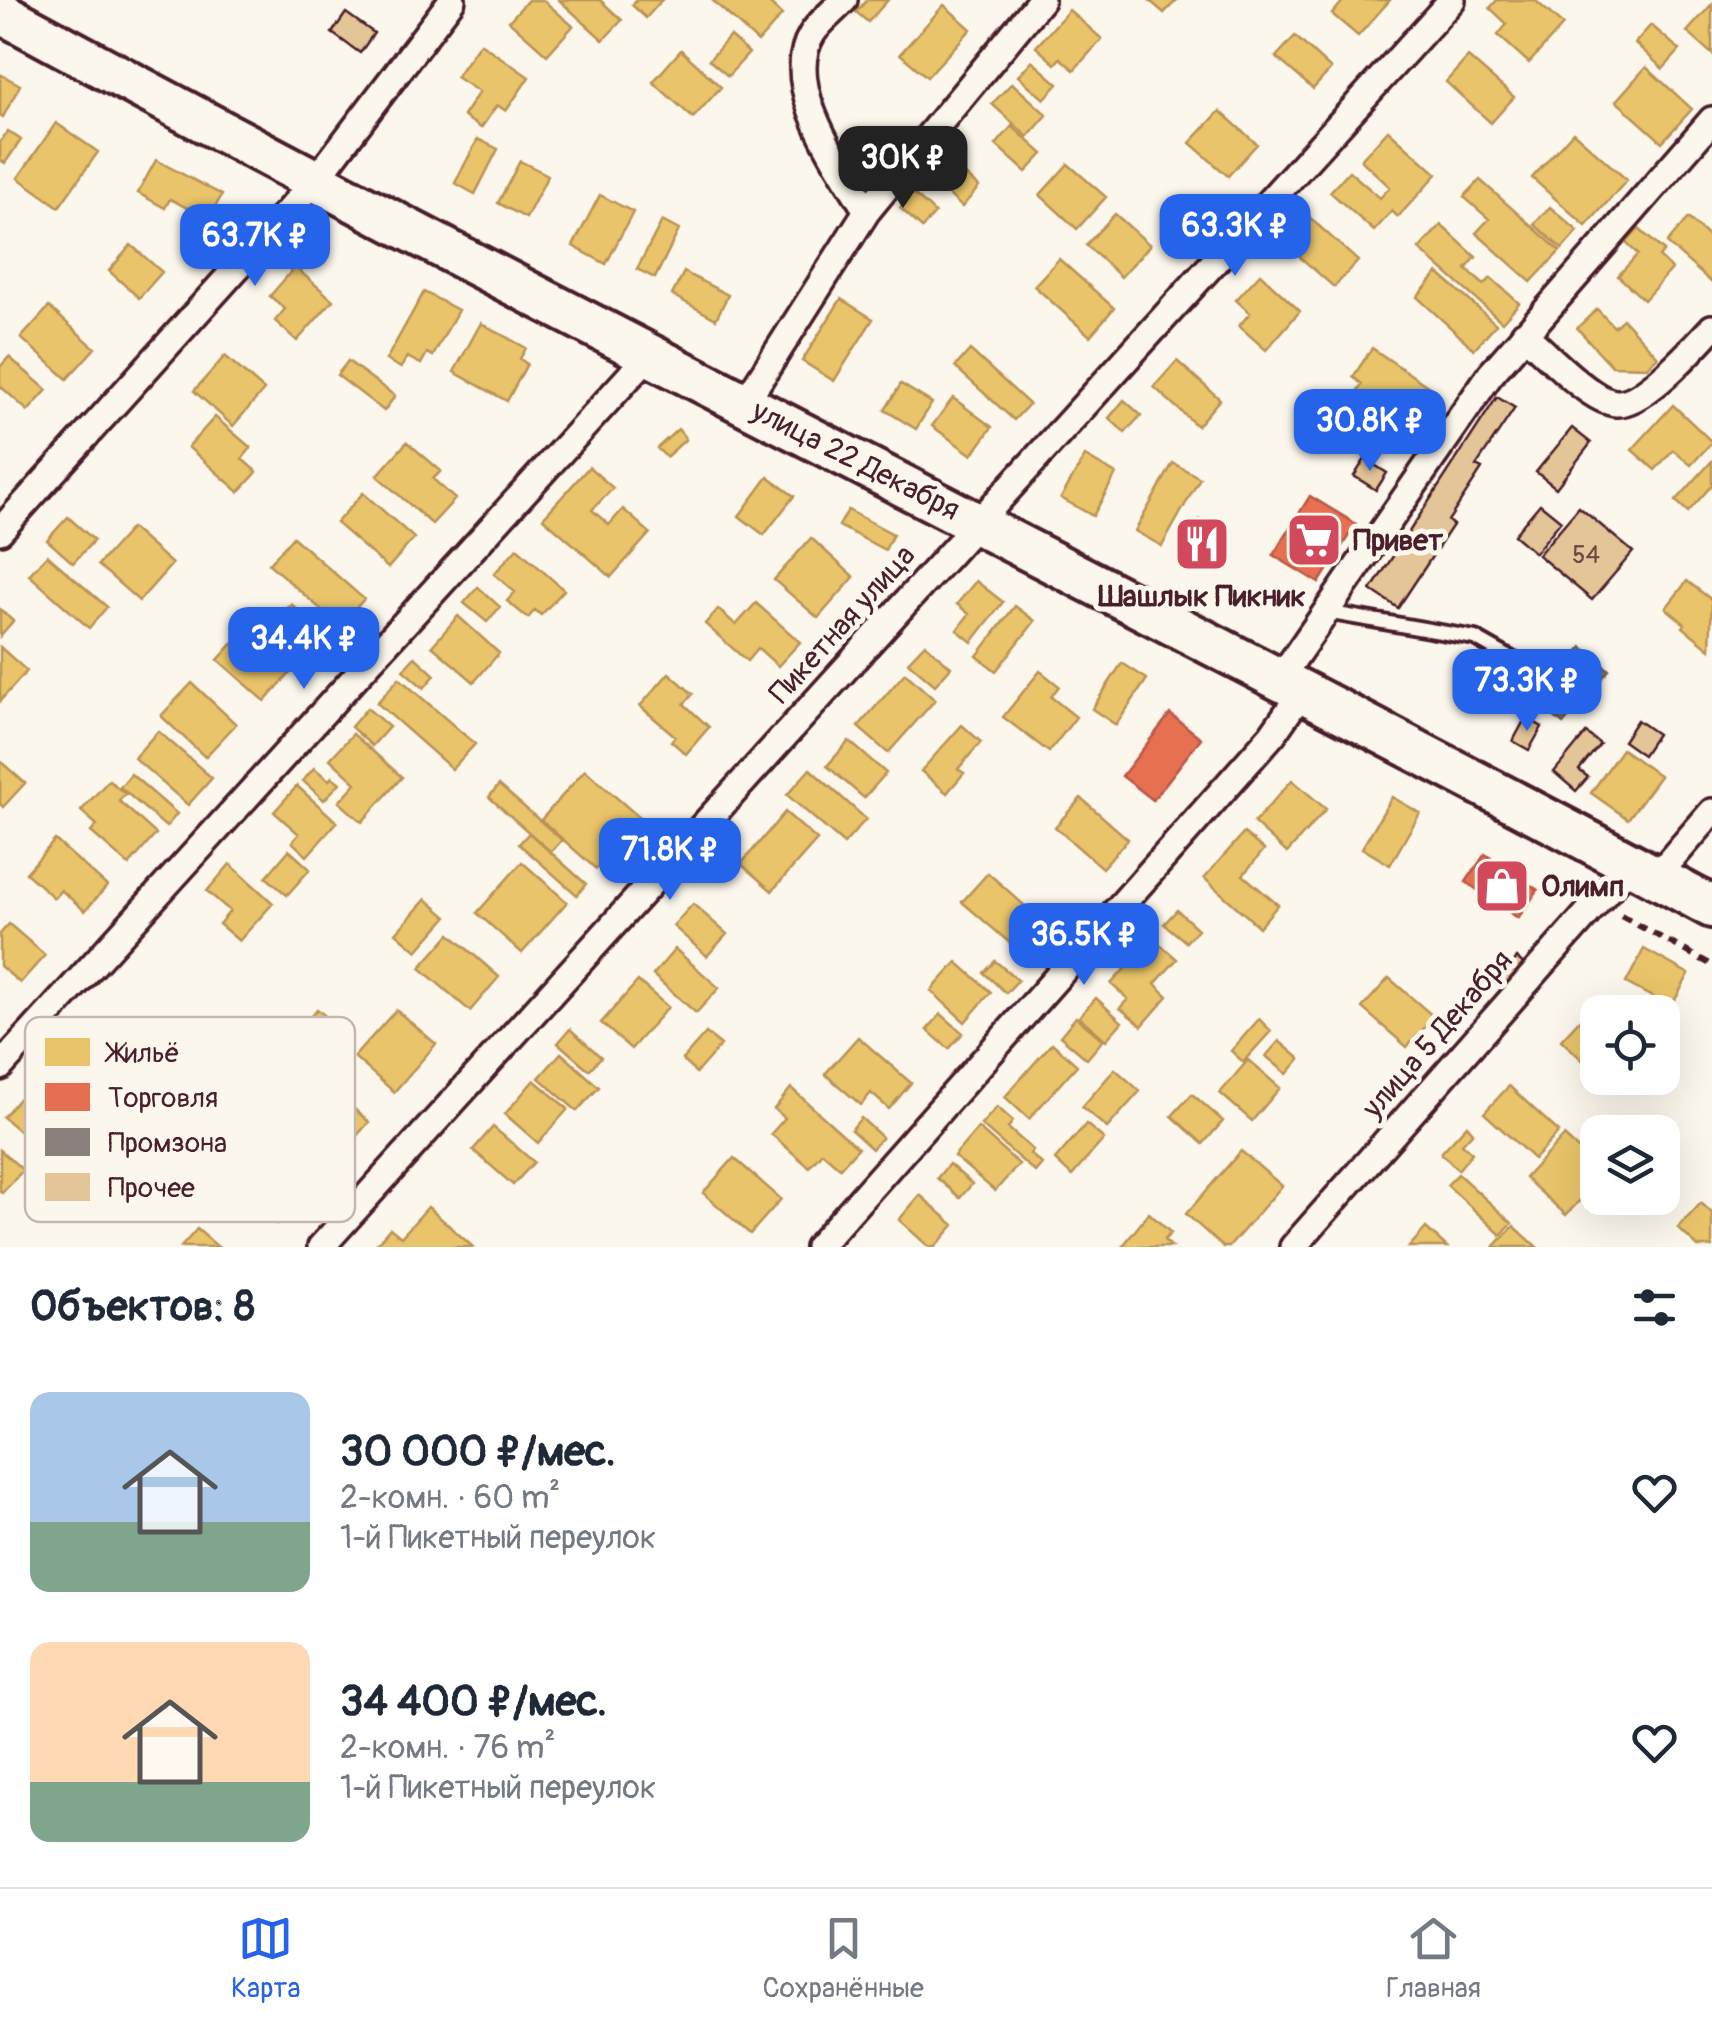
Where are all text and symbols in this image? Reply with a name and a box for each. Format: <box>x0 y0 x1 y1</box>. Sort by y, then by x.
pin: 30K ₽ <box>833 126 973 211</box>
text: 30K ₽ <box>860 138 946 178</box>
pin: 63.3K ₽ <box>1143 194 1327 279</box>
pin: 63.7K ₽ <box>163 204 347 289</box>
text: 63.3K ₽ <box>1182 206 1288 246</box>
text: 63.7K ₽ <box>202 216 308 256</box>
pin: 30.8K ₽ <box>1278 389 1462 474</box>
street label: улица 22 Декабря <box>745 392 966 529</box>
text: 30.8K ₽ <box>1316 401 1424 441</box>
supermarket icon: Привет <box>1284 510 1344 570</box>
restaurant icon: Шашлык Пикник <box>1172 514 1232 574</box>
place label: Привет <box>1353 522 1444 559</box>
street label: Пикетная улица <box>761 537 923 711</box>
house number: 54 <box>1572 540 1600 571</box>
place label: Шашлык Пикник <box>1097 578 1306 615</box>
pin: 34.4K ₽ <box>212 607 396 692</box>
text: 34.4K ₽ <box>250 619 358 659</box>
pin: 73.3K ₽ <box>1435 649 1619 734</box>
text: 73.3K ₽ <box>1474 661 1580 701</box>
pin: 71.8K ₽ <box>578 818 762 903</box>
text: 71.8K ₽ <box>621 830 719 870</box>
shop icon: Олимп <box>1472 856 1532 916</box>
place label: Олимп <box>1541 868 1624 905</box>
pin: 36.5K ₽ <box>992 903 1176 988</box>
text: 36.5K ₽ <box>1031 915 1137 955</box>
street label: улица 5 Декабря <box>1354 943 1520 1127</box>
map controls <box>1580 995 1680 1215</box>
button: locate <box>1580 995 1680 1095</box>
legend <box>25 1017 355 1222</box>
text: Жильё <box>104 1036 180 1071</box>
text: Торговля <box>108 1081 218 1116</box>
button: layers <box>1580 1115 1680 1215</box>
text: Промзона <box>108 1126 227 1161</box>
text: Прочее <box>108 1171 195 1206</box>
icon: filters <box>1627 1280 1682 1335</box>
text: Объектов: 8 <box>30 1281 255 1333</box>
text: 30 000 ₽/мес. <box>340 1426 616 1478</box>
icon: home <box>110 1432 230 1552</box>
icon: heart <box>1627 1465 1682 1520</box>
text: 2-комн. · 60 m² <box>340 1478 560 1518</box>
text: 1-й Пикетный переулок <box>340 1518 656 1558</box>
text: 34 400 ₽/мес. <box>340 1676 607 1728</box>
icon: home <box>110 1682 230 1802</box>
icon: heart <box>1627 1715 1682 1770</box>
text: 2-комн. · 76 m² <box>340 1728 555 1768</box>
text: 1-й Пикетный переулок <box>340 1768 656 1808</box>
tab: Карта <box>231 1911 300 2006</box>
tab: Сохранённые <box>762 1911 924 2006</box>
tab: Главная <box>1386 1911 1481 2006</box>

